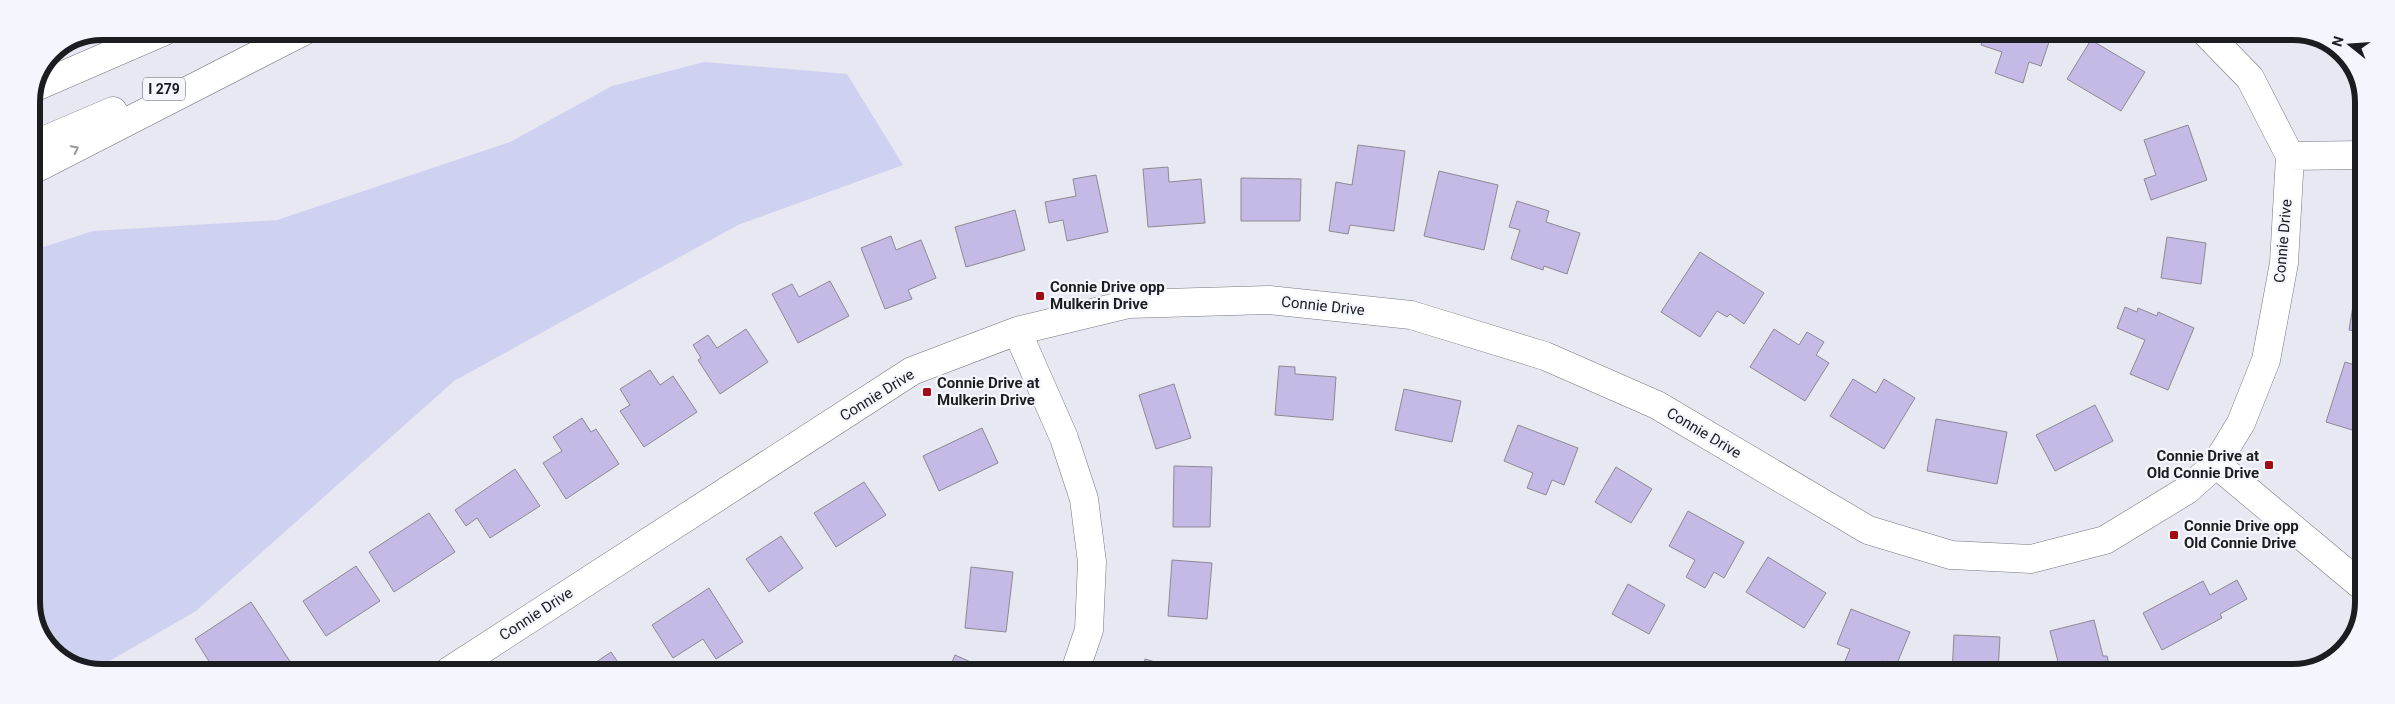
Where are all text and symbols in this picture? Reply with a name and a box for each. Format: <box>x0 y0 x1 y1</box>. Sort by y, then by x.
north arrow <box>2325 20 2375 70</box>
text: N <box>2328 34 2347 48</box>
road number: I 279 <box>143 78 185 100</box>
one-way arrow <box>69 145 78 155</box>
street label: Connie Drive <box>2270 198 2296 284</box>
place label: Connie Drive opp Mulkerin Drive <box>1050 278 1165 313</box>
marker: Connie Drive opp Mulkerin Drive <box>1034 290 1046 302</box>
street label: Connie Drive <box>1280 293 1366 319</box>
street label: Connie Drive <box>837 365 917 425</box>
place label: Connie Drive at Mulkerin Drive <box>937 374 1040 409</box>
marker: Connie Drive at Mulkerin Drive <box>921 386 933 398</box>
street label: Connie Drive <box>1663 404 1745 462</box>
place label: Connie Drive at Old Connie Drive <box>2147 447 2259 482</box>
marker: Connie Drive at Old Connie Drive <box>2263 459 2275 471</box>
place label: Connie Drive opp Old Connie Drive <box>2184 517 2299 552</box>
marker: Connie Drive opp Old Connie Drive <box>2168 529 2180 541</box>
street label: Connie Drive <box>496 584 576 644</box>

